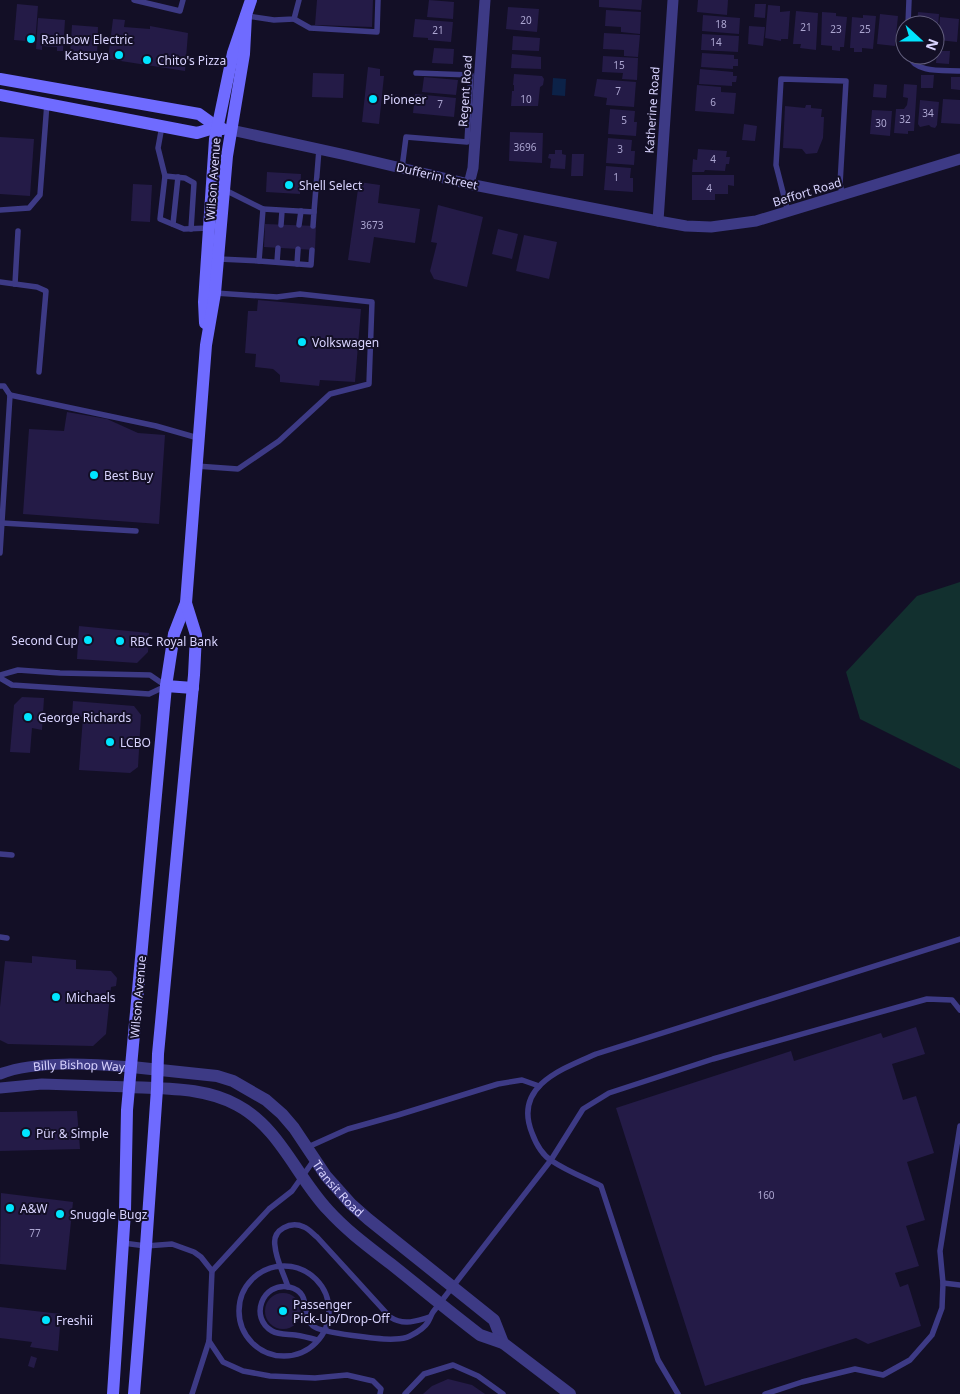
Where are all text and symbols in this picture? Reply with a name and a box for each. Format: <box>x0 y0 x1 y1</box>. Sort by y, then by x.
house number: 20 <box>520 13 532 27</box>
north arrow <box>895 15 945 65</box>
house number: 18 <box>715 17 727 31</box>
house number: 21 <box>800 20 812 34</box>
house number: 23 <box>830 22 842 36</box>
house number: 25 <box>859 22 871 36</box>
house number: 21 <box>432 23 444 37</box>
place label: Rainbow Electric <box>41 31 133 48</box>
marker: Rainbow Electric <box>25 33 37 45</box>
house number: 14 <box>710 35 722 49</box>
text: N <box>922 36 944 54</box>
place label: Katsuya <box>64 47 109 64</box>
marker: Katsuya <box>113 49 125 61</box>
place label: Chito's Pizza <box>157 52 226 69</box>
marker: Chito's Pizza <box>141 54 153 66</box>
street label: Regent Road <box>454 54 476 128</box>
house number: 15 <box>613 58 625 72</box>
street label: Katherine Road <box>640 66 664 154</box>
house number: 7 <box>615 84 621 98</box>
place label: Pioneer <box>383 91 427 108</box>
house number: 10 <box>520 92 532 106</box>
marker: Pioneer <box>367 93 379 105</box>
house number: 6 <box>710 95 716 109</box>
house number: 7 <box>437 97 443 111</box>
house number: 34 <box>922 106 934 120</box>
house number: 32 <box>899 112 911 126</box>
house number: 5 <box>621 113 627 127</box>
house number: 30 <box>875 116 887 130</box>
street label: Wilson Avenue <box>202 137 224 221</box>
house number: 3696 <box>514 140 537 154</box>
house number: 3 <box>617 142 623 156</box>
house number: 4 <box>710 152 716 166</box>
street label: Dufferin Street <box>395 158 480 194</box>
house number: 1 <box>613 170 619 184</box>
street label: Beffort Road <box>770 173 844 211</box>
place label: Shell Select <box>299 177 363 194</box>
marker: Shell Select <box>283 179 295 191</box>
house number: 4 <box>706 181 712 195</box>
house number: 3673 <box>361 218 384 232</box>
place label: Volkswagen <box>312 334 379 351</box>
marker: Volkswagen <box>296 336 308 348</box>
place label: Best Buy <box>104 467 154 484</box>
marker: Best Buy <box>88 469 100 481</box>
place label: Second Cup <box>11 632 78 649</box>
place label: RBC Royal Bank <box>130 633 218 650</box>
marker: Second Cup <box>82 634 94 646</box>
marker: RBC Royal Bank <box>114 635 126 647</box>
place label: George Richards <box>38 709 131 726</box>
marker: George Richards <box>22 711 34 723</box>
place label: LCBO <box>120 734 151 751</box>
marker: LCBO <box>104 736 116 748</box>
street label: Wilson Avenue <box>126 955 150 1039</box>
place label: Michaels <box>66 989 116 1006</box>
marker: Michaels <box>50 991 62 1003</box>
street label: Billy Bishop Way <box>32 1056 127 1075</box>
place label: Pür & Simple <box>36 1125 109 1142</box>
marker: Pür & Simple <box>20 1127 32 1139</box>
street label: Transit Road <box>309 1156 368 1220</box>
house number: 160 <box>757 1188 775 1202</box>
place label: A&W <box>20 1200 47 1217</box>
marker: A&W <box>4 1202 16 1214</box>
place label: Snuggle Bugz <box>70 1206 148 1223</box>
marker: Snuggle Bugz <box>54 1208 66 1220</box>
house number: 77 <box>29 1226 41 1240</box>
place label: Passenger Pick-Up/Drop-Off <box>293 1296 390 1327</box>
marker: Passenger Pick-Up/Drop-Off <box>277 1305 289 1317</box>
place label: Freshii <box>56 1312 93 1329</box>
marker: Freshii <box>40 1314 52 1326</box>

